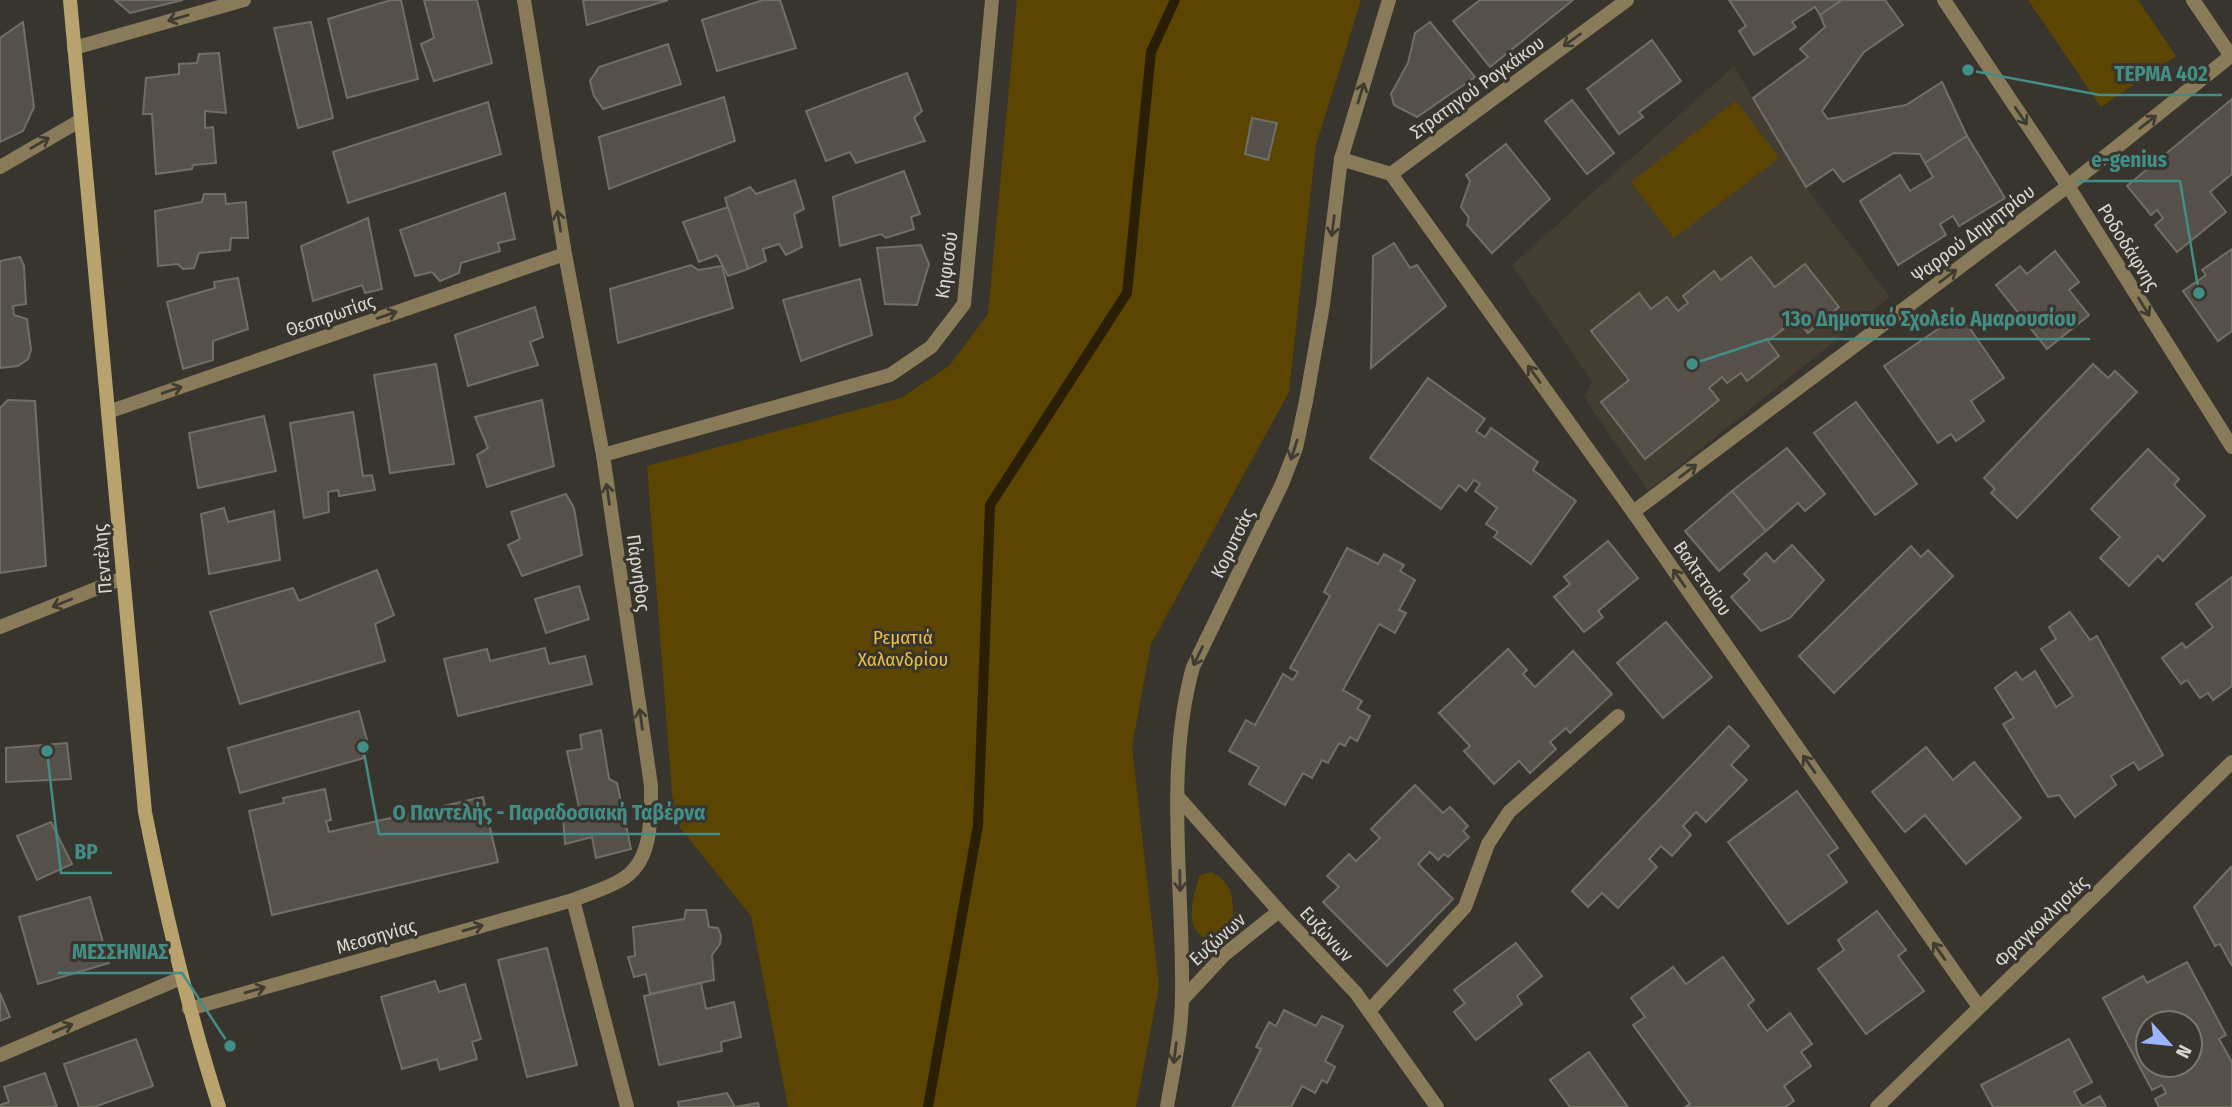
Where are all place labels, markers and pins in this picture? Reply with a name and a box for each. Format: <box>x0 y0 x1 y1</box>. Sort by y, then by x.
callout: ΤΕΡΜΑ 402 <box>2100 53 2222 95</box>
callout: e-genius <box>2077 139 2180 181</box>
callout: 13ο Δημοτικό Σχολείο Αμαρουσίου <box>1768 297 2090 339</box>
callout: Ο Παντελής - Παραδοσιακή Ταβέρνα <box>379 792 720 834</box>
callout: BP <box>61 831 112 873</box>
callout: ΜΕΣΣΗΝΙΑΣ <box>58 931 182 973</box>

